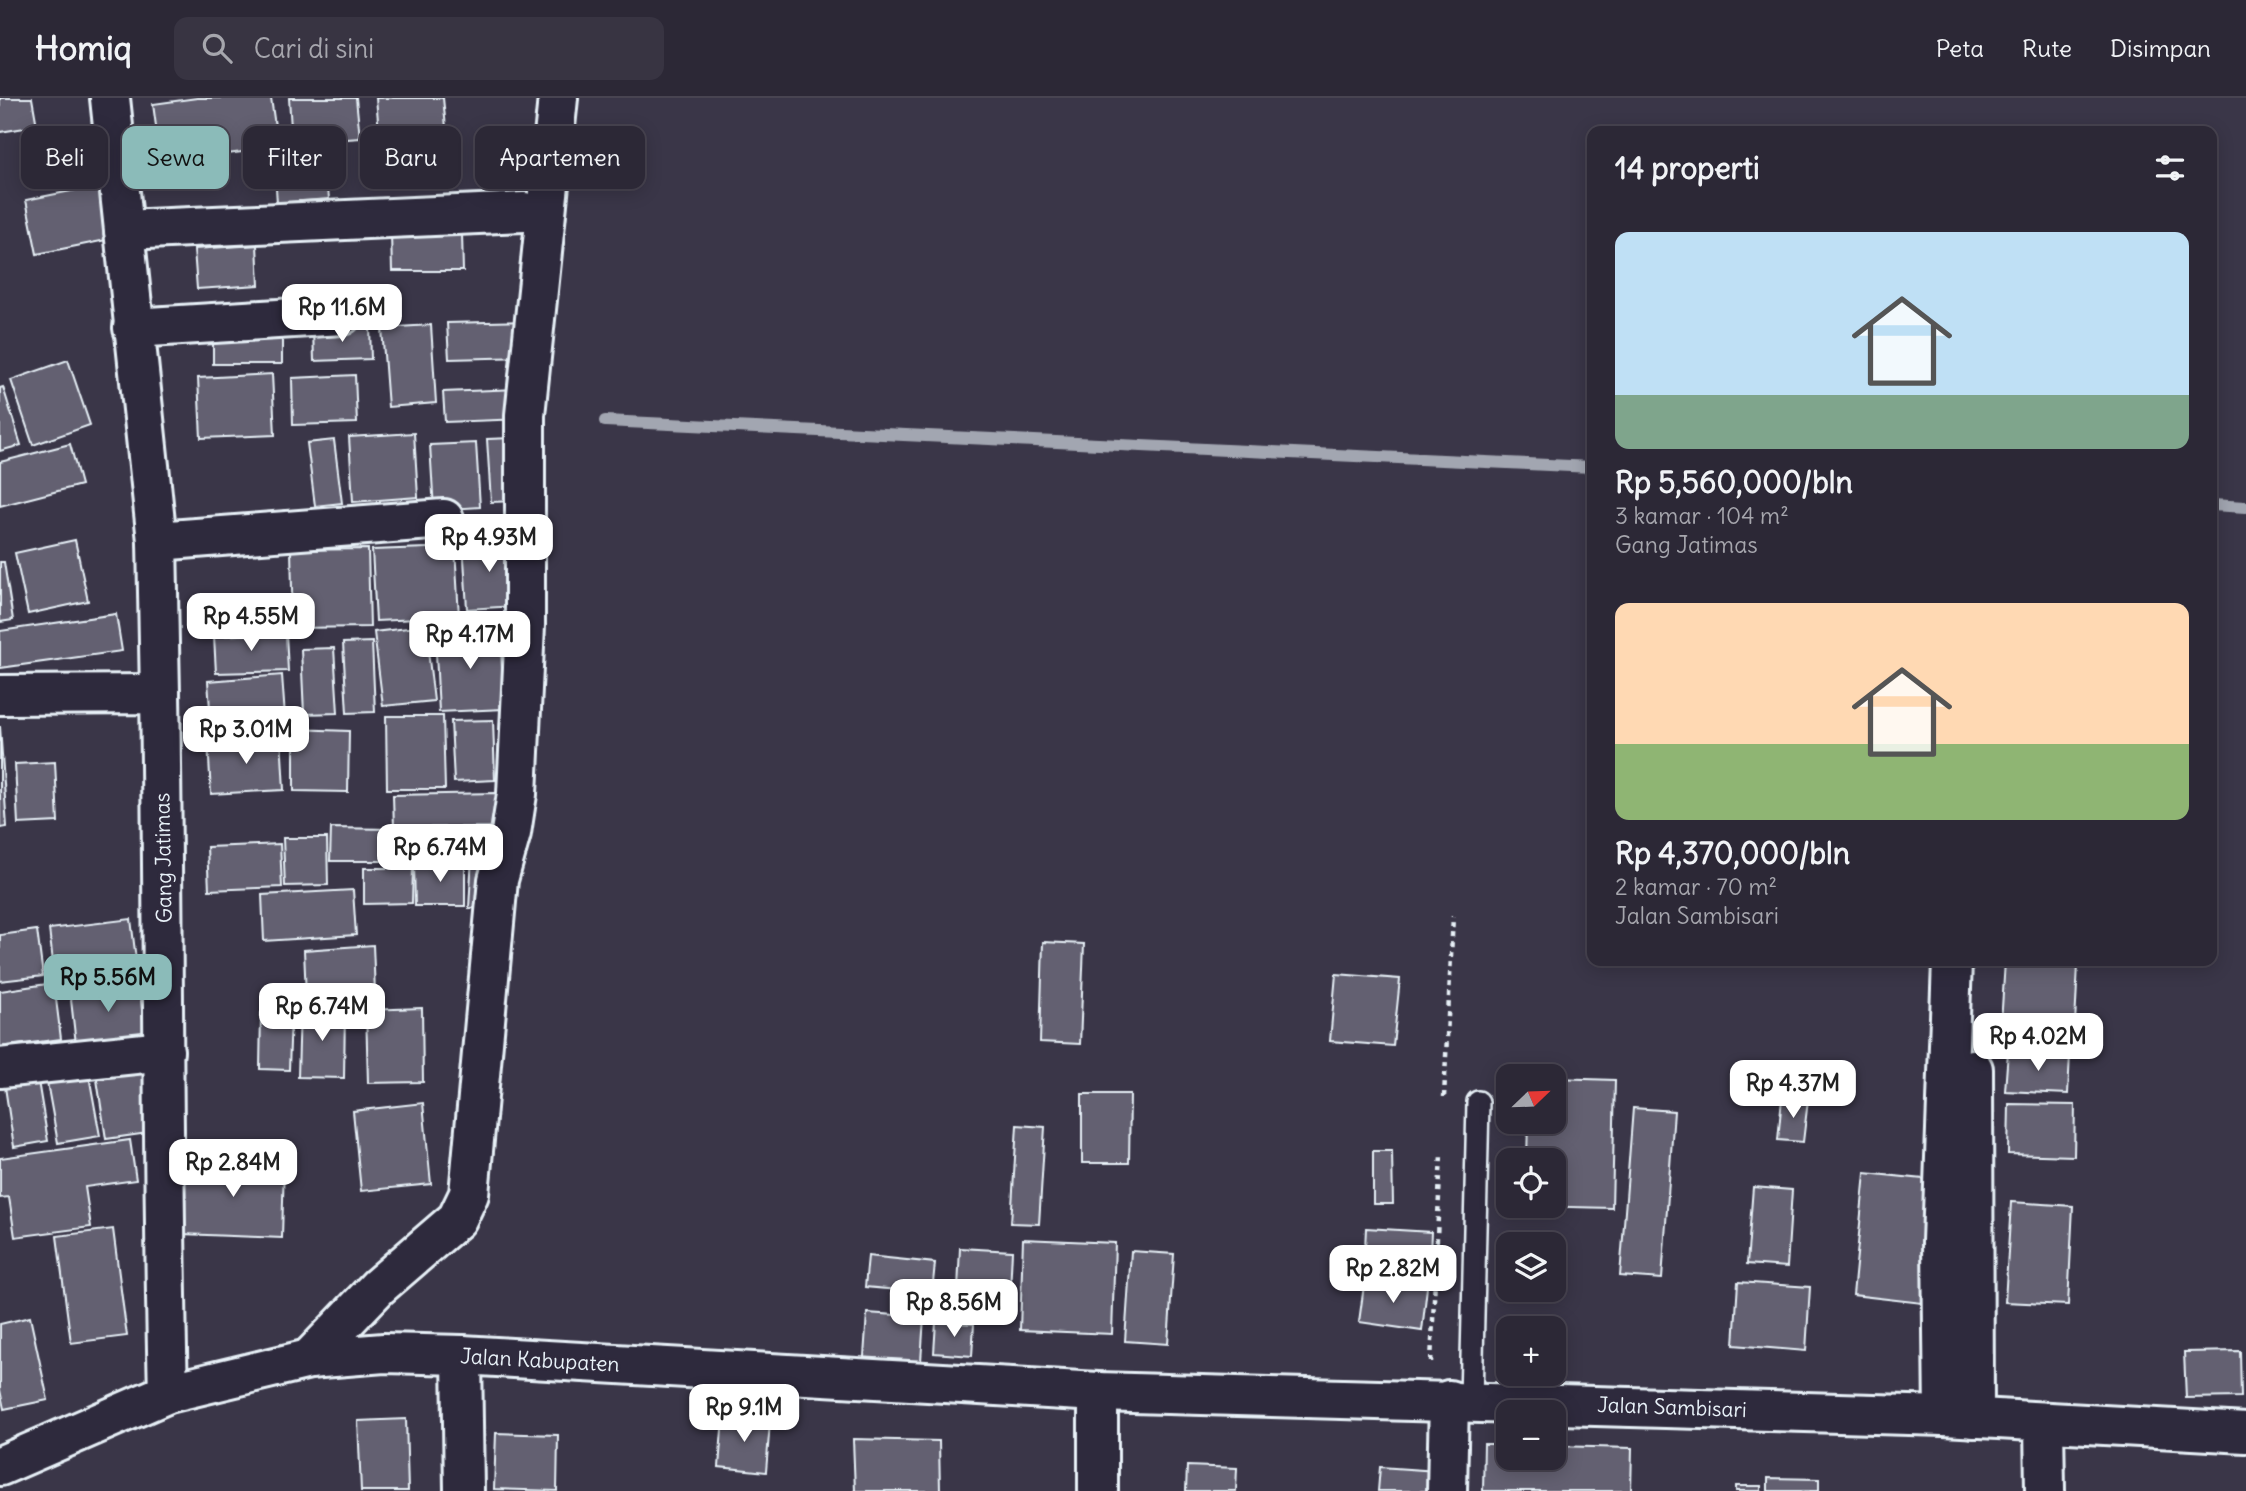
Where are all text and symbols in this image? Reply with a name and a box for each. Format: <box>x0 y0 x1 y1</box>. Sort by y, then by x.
search box <box>174 17 664 80</box>
text: Homiq <box>35 27 132 69</box>
icon: search <box>198 29 236 67</box>
text: Cari di sini <box>254 32 374 65</box>
text: Peta <box>1936 33 1984 63</box>
text: Rute <box>2022 33 2072 63</box>
text: Disimpan <box>2110 33 2211 63</box>
chip: Beli <box>21 126 108 189</box>
chip: Sewa <box>122 126 229 189</box>
chip: Filter <box>243 126 346 189</box>
chip: Baru <box>360 126 461 189</box>
chip: Apartemen <box>475 126 645 189</box>
text: 14 properti <box>1615 149 1760 187</box>
icon: filters <box>2151 149 2189 187</box>
icon: home <box>1839 278 1965 404</box>
pin: Rp 11.6M <box>270 285 414 344</box>
text: Rp 11.6M <box>298 292 386 321</box>
text: Rp 5,560,000/bln <box>1615 463 1853 501</box>
text: 3 kamar · 104 m² <box>1615 501 1789 530</box>
pin: Rp 4.93M <box>417 514 561 574</box>
text: Rp 4.93M <box>441 522 537 551</box>
text: Gang Jatimas <box>1615 530 1758 559</box>
pin: Rp 4.55M <box>179 594 323 653</box>
text: Rp 4.55M <box>203 601 299 630</box>
pin: Rp 4.17M <box>398 612 542 671</box>
text: Rp 4.17M <box>425 619 515 648</box>
icon: home <box>1839 649 1965 775</box>
pin: Rp 3.01M <box>174 706 318 766</box>
text: Rp 3.01M <box>199 714 293 743</box>
street label: Gang Jatimas <box>148 793 178 923</box>
pin: Rp 6.74M <box>368 824 512 884</box>
text: Rp 6.74M <box>393 832 487 861</box>
text: Rp 4,370,000/bln <box>1615 834 1850 872</box>
text: 2 kamar · 70 m² <box>1615 872 1777 901</box>
text: Jalan Sambisari <box>1615 901 1779 930</box>
pin: Rp 5.56M <box>36 954 180 1014</box>
text: Rp 5.56M <box>60 962 156 991</box>
pin: Rp 6.74M <box>250 984 394 1043</box>
text: Rp 6.74M <box>275 991 369 1020</box>
pin: Rp 4.02M <box>1966 1014 2110 1073</box>
text: Rp 4.02M <box>1989 1021 2087 1050</box>
pin: Rp 4.37M <box>1721 1060 1865 1120</box>
north arrow <box>1496 1064 1566 1134</box>
map controls <box>1496 1064 1566 1470</box>
text: Rp 4.37M <box>1746 1068 1840 1097</box>
pin: Rp 2.84M <box>161 1140 305 1199</box>
text: Rp 2.84M <box>185 1147 281 1176</box>
button: locate <box>1496 1148 1566 1218</box>
button: layers <box>1496 1232 1566 1302</box>
pin: Rp 2.82M <box>1321 1246 1465 1305</box>
text: Rp 2.82M <box>1345 1253 1441 1282</box>
pin: Rp 8.56M <box>882 1280 1026 1339</box>
text: Rp 8.56M <box>906 1287 1002 1316</box>
button: + <box>1496 1316 1566 1386</box>
street label: Jalan Kabupaten <box>460 1342 620 1378</box>
pin: Rp 9.1M <box>679 1384 809 1444</box>
street label: Jalan Sambisari <box>1597 1391 1747 1423</box>
text: Rp 9.1M <box>705 1392 783 1421</box>
button: − <box>1496 1400 1566 1470</box>

